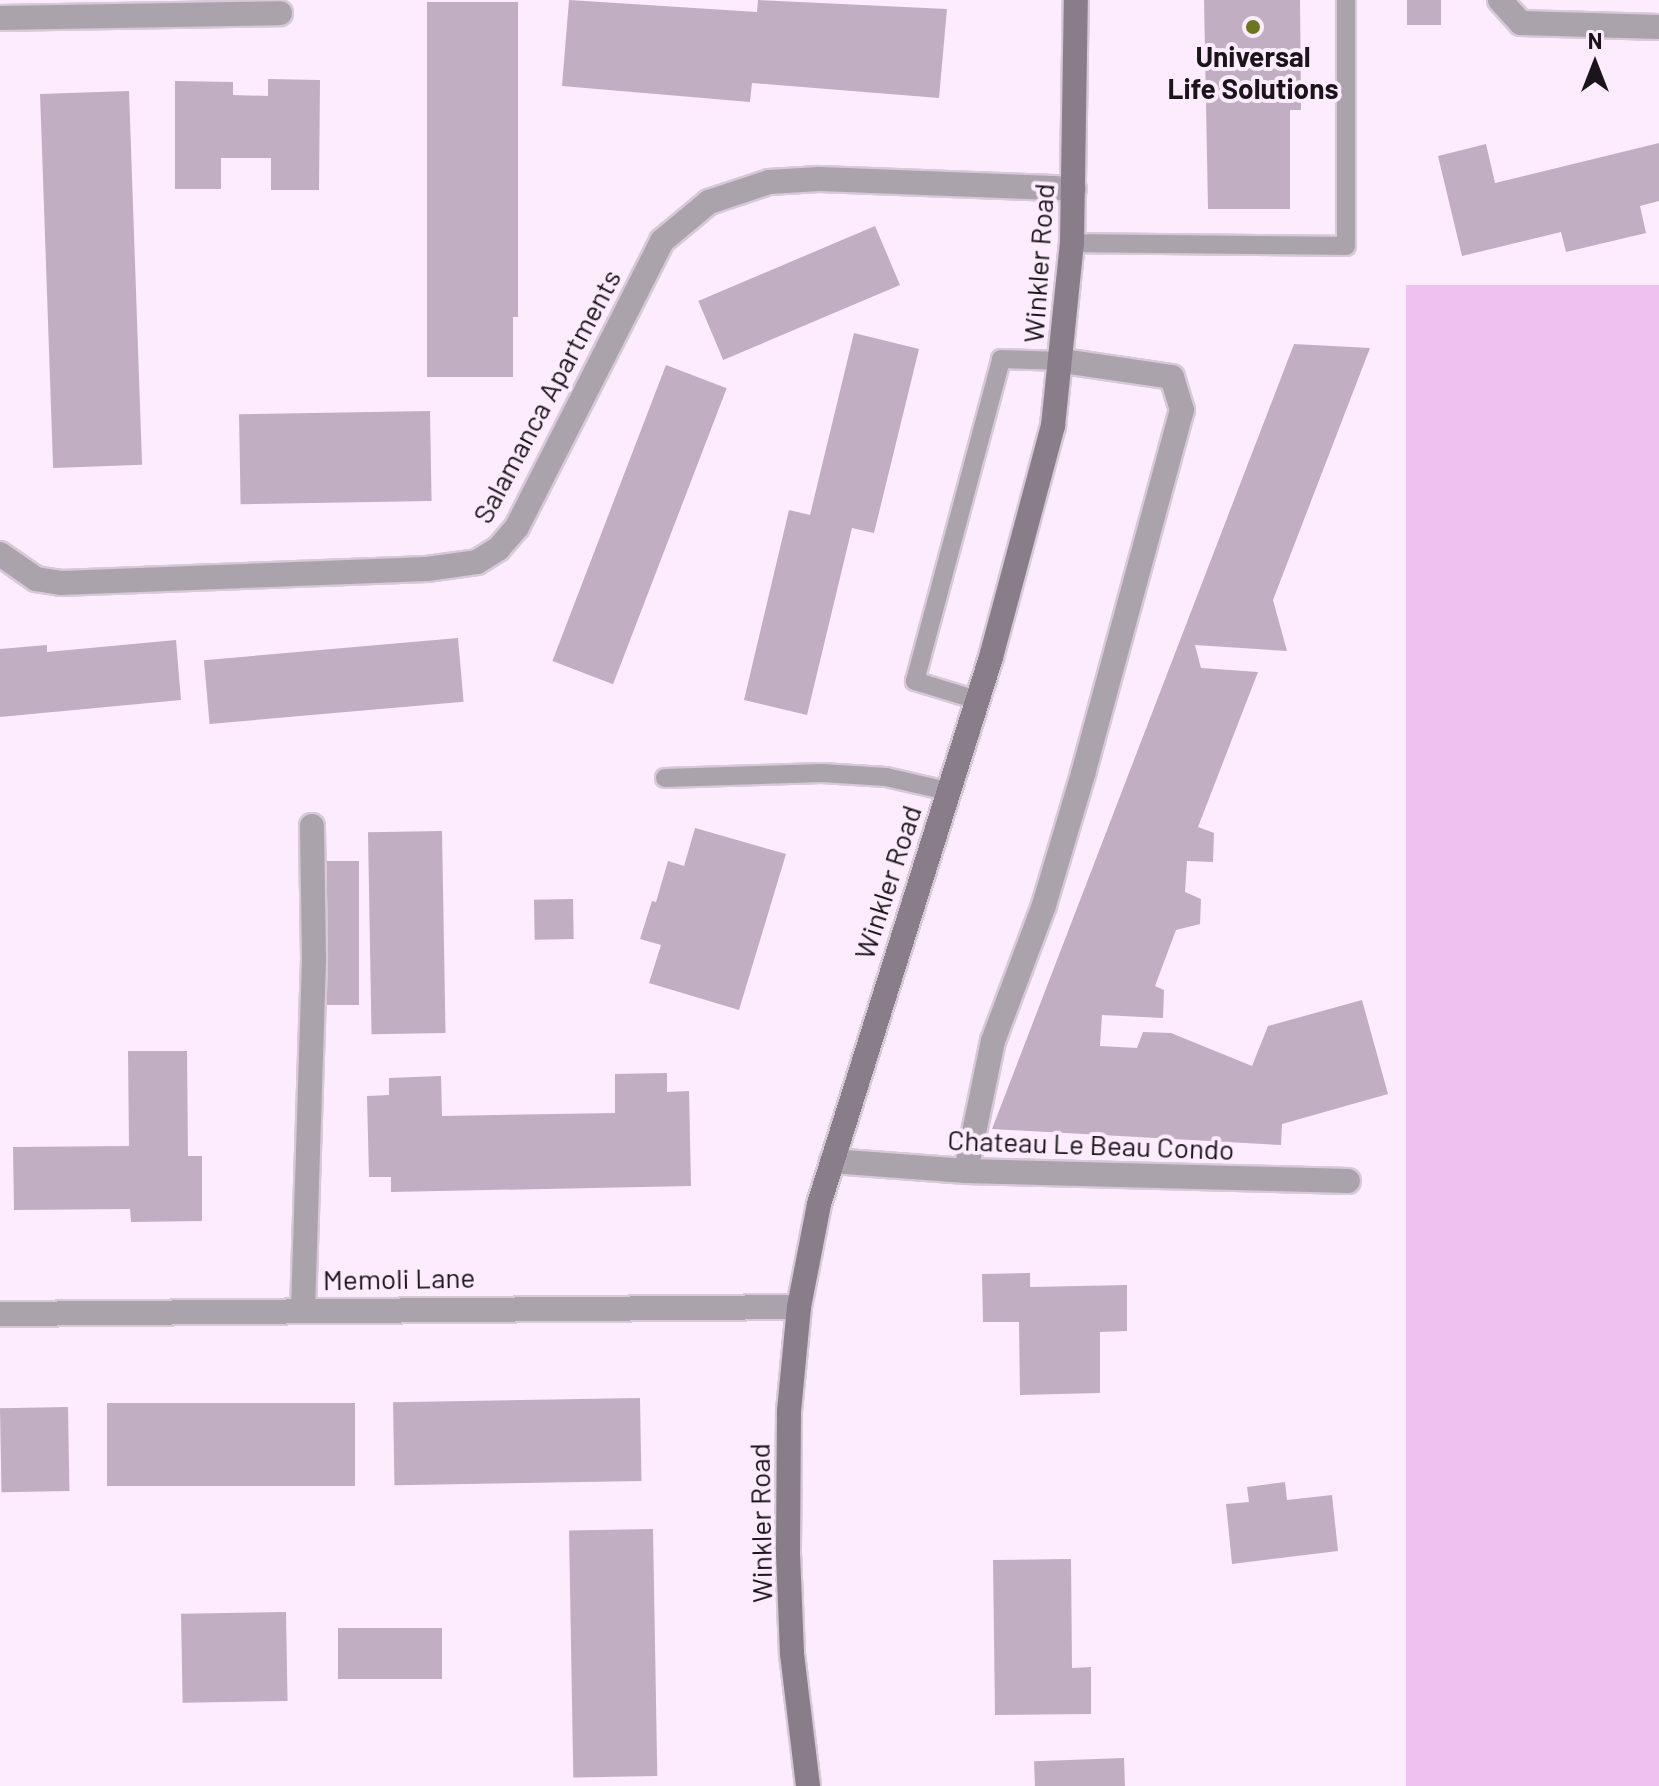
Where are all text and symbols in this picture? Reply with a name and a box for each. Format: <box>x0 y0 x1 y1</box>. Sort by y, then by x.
marker: Universal Life Solutions <box>1244 18 1262 36</box>
north arrow <box>1555 24 1635 104</box>
text: N <box>1588 27 1602 53</box>
place label: Universal Life Solutions <box>1167 39 1339 105</box>
street label: Winkler Road <box>1016 182 1060 344</box>
street label: Salamanca Apartments <box>465 263 627 529</box>
street label: Winkler Road <box>846 801 928 963</box>
street label: Chateau Le Beau Condo <box>947 1122 1235 1166</box>
street label: Memoli Lane <box>323 1260 475 1296</box>
street label: Winkler Road <box>742 1443 778 1603</box>

